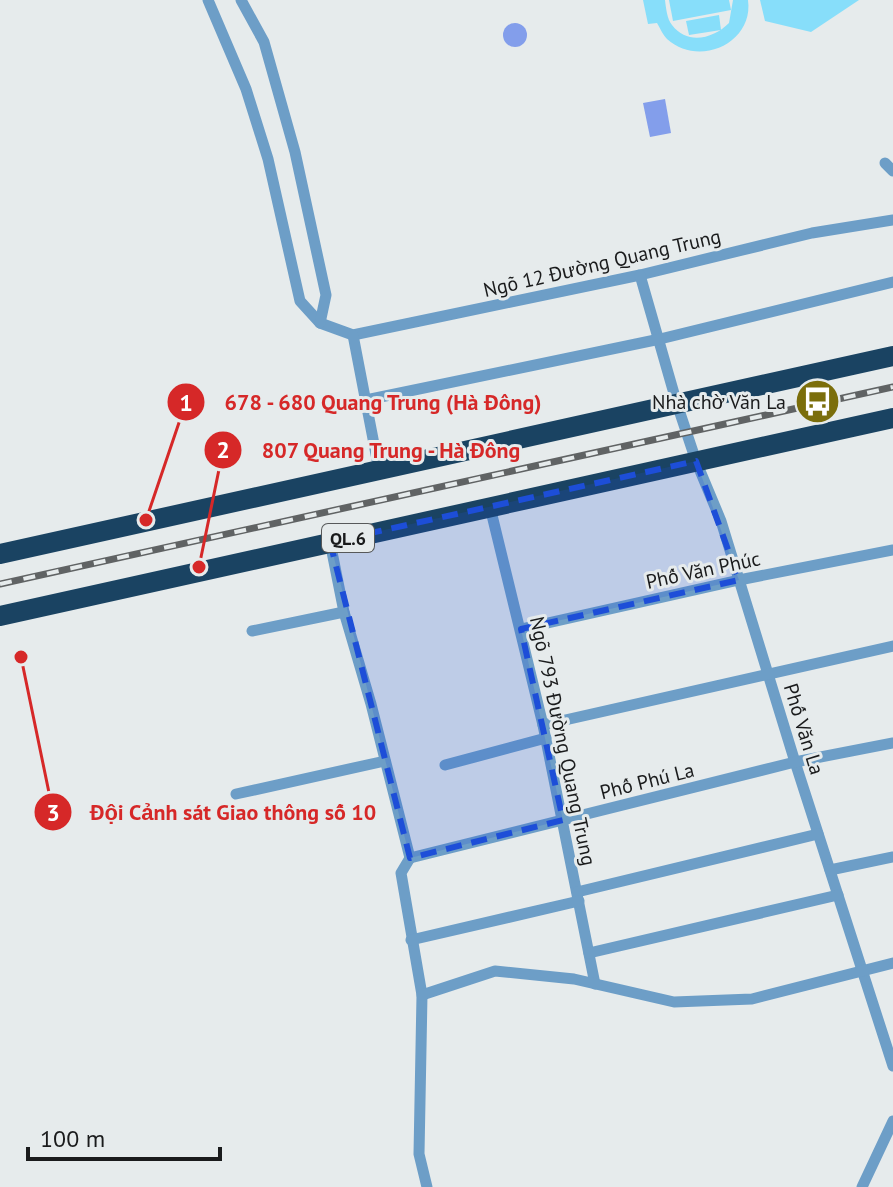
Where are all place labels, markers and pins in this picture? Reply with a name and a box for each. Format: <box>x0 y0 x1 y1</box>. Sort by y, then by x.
bus stop icon: Nhà chờ Văn La <box>793 378 841 426</box>
callout: 678 - 680 Quang Trung (Hà Đông) <box>166 379 559 425</box>
place label: Nhà chờ Văn La <box>652 389 786 415</box>
callout: 807 Quang Trung - Hà Đông <box>203 427 539 473</box>
callout: Đội Cảnh sát Giao thông số 10 <box>33 789 392 835</box>

